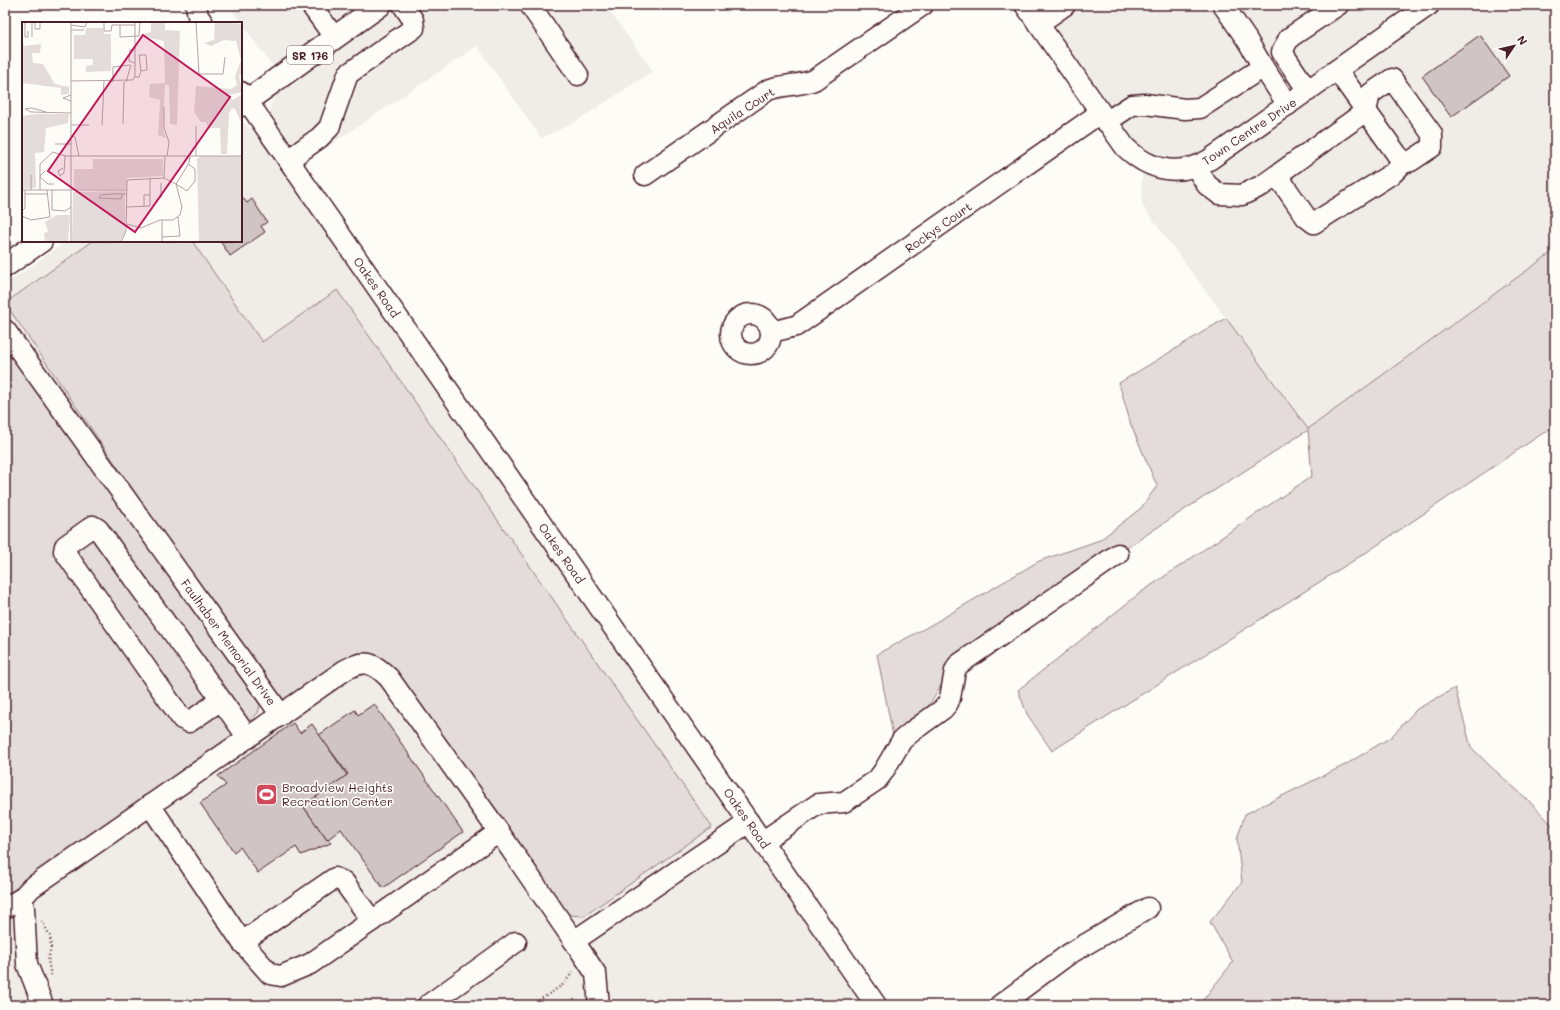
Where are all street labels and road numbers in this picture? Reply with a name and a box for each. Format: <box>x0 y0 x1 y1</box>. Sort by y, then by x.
road number: SR 176 <box>287 46 333 64</box>
street label: Aquila Court <box>707 83 777 137</box>
street label: Town Centre Drive <box>1199 93 1299 169</box>
street label: Rockys Court <box>902 198 974 256</box>
street label: Oakes Road <box>350 254 404 321</box>
street label: Oakes Road <box>535 520 589 587</box>
street label: Faulhaber Memorial Drive <box>178 576 280 708</box>
street label: Oakes Road <box>720 785 774 852</box>

